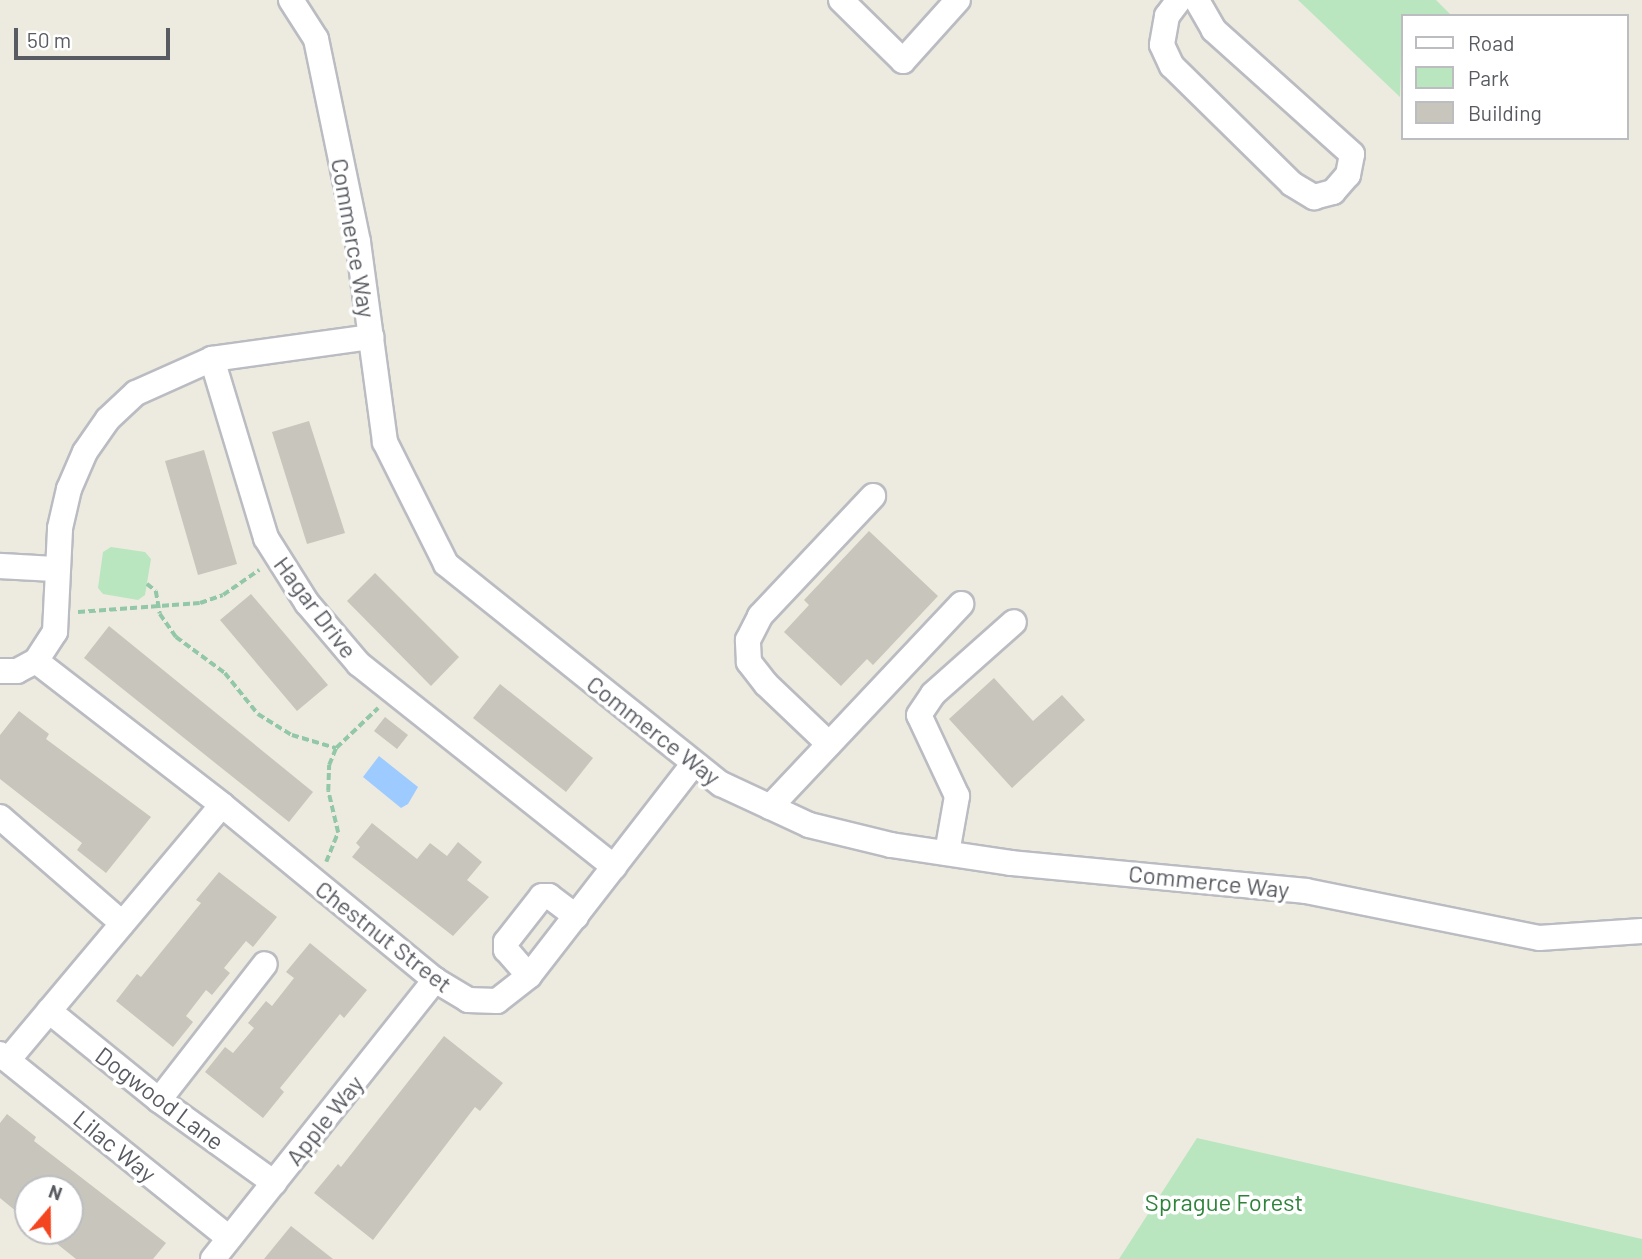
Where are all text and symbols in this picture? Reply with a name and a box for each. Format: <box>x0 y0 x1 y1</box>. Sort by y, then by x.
scale bar <box>18 14 173 58</box>
legend <box>1400 14 1628 140</box>
text: 50 m <box>27 27 71 52</box>
text: Road <box>1468 30 1514 55</box>
text: Park <box>1468 65 1509 90</box>
text: Building <box>1468 100 1542 125</box>
street label: Commerce Way <box>326 156 382 320</box>
street label: Hagar Drive <box>268 550 364 664</box>
street label: Commerce Way <box>581 669 727 791</box>
street label: Commerce Way <box>1127 858 1291 904</box>
street label: Chestnut Street <box>310 874 458 998</box>
street label: Dogwood Lane <box>90 1040 230 1156</box>
street label: Apple Way <box>279 1069 369 1171</box>
street label: Lilac Way <box>68 1104 162 1188</box>
north arrow <box>14 1175 84 1245</box>
text: N <box>46 1179 66 1205</box>
park label: Sprague Forest <box>1145 1188 1303 1216</box>

